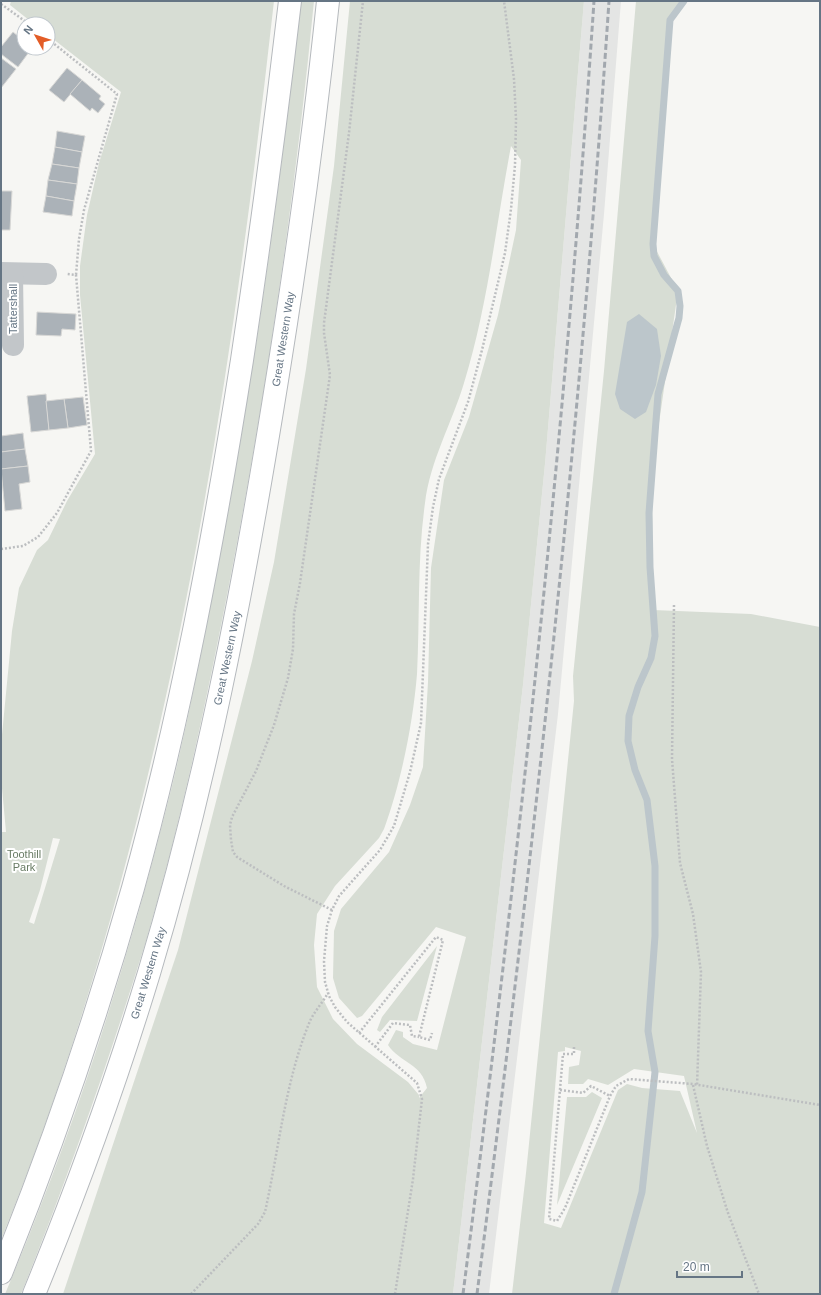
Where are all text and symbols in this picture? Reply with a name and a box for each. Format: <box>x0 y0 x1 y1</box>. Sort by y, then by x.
north arrow <box>16 16 56 56</box>
text: N <box>21 23 35 37</box>
street label: Tattershall <box>7 284 19 334</box>
street label: Great Western Way <box>270 290 297 387</box>
street label: Great Western Way <box>211 609 243 706</box>
park label: Toothill Park <box>7 848 41 873</box>
street label: Great Western Way <box>128 925 168 1021</box>
scale bar <box>677 1253 742 1279</box>
text: 20 m <box>683 1260 710 1274</box>

